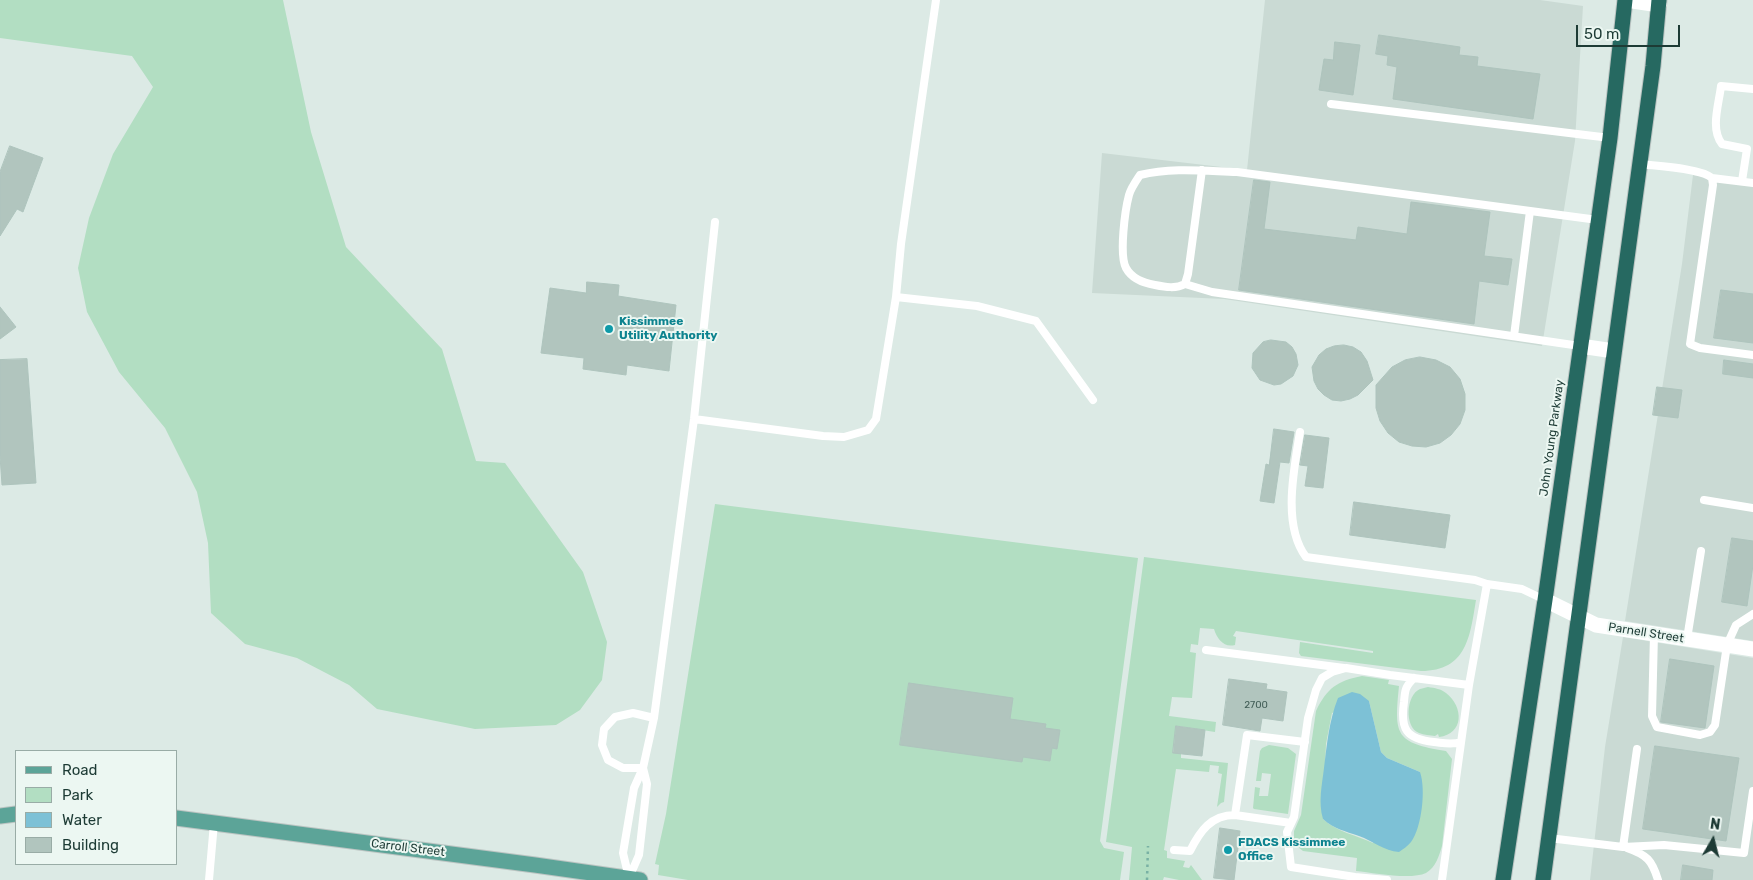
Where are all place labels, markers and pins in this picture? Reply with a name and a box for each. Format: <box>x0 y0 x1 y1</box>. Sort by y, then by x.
place label: Kissimmee Utility Authority <box>619 315 718 343</box>
marker: Kissimmee Utility Authority <box>603 323 615 335</box>
place label: FDACS Kissimmee Office <box>1238 836 1346 864</box>
marker: FDACS Kissimmee Office <box>1222 844 1234 856</box>

